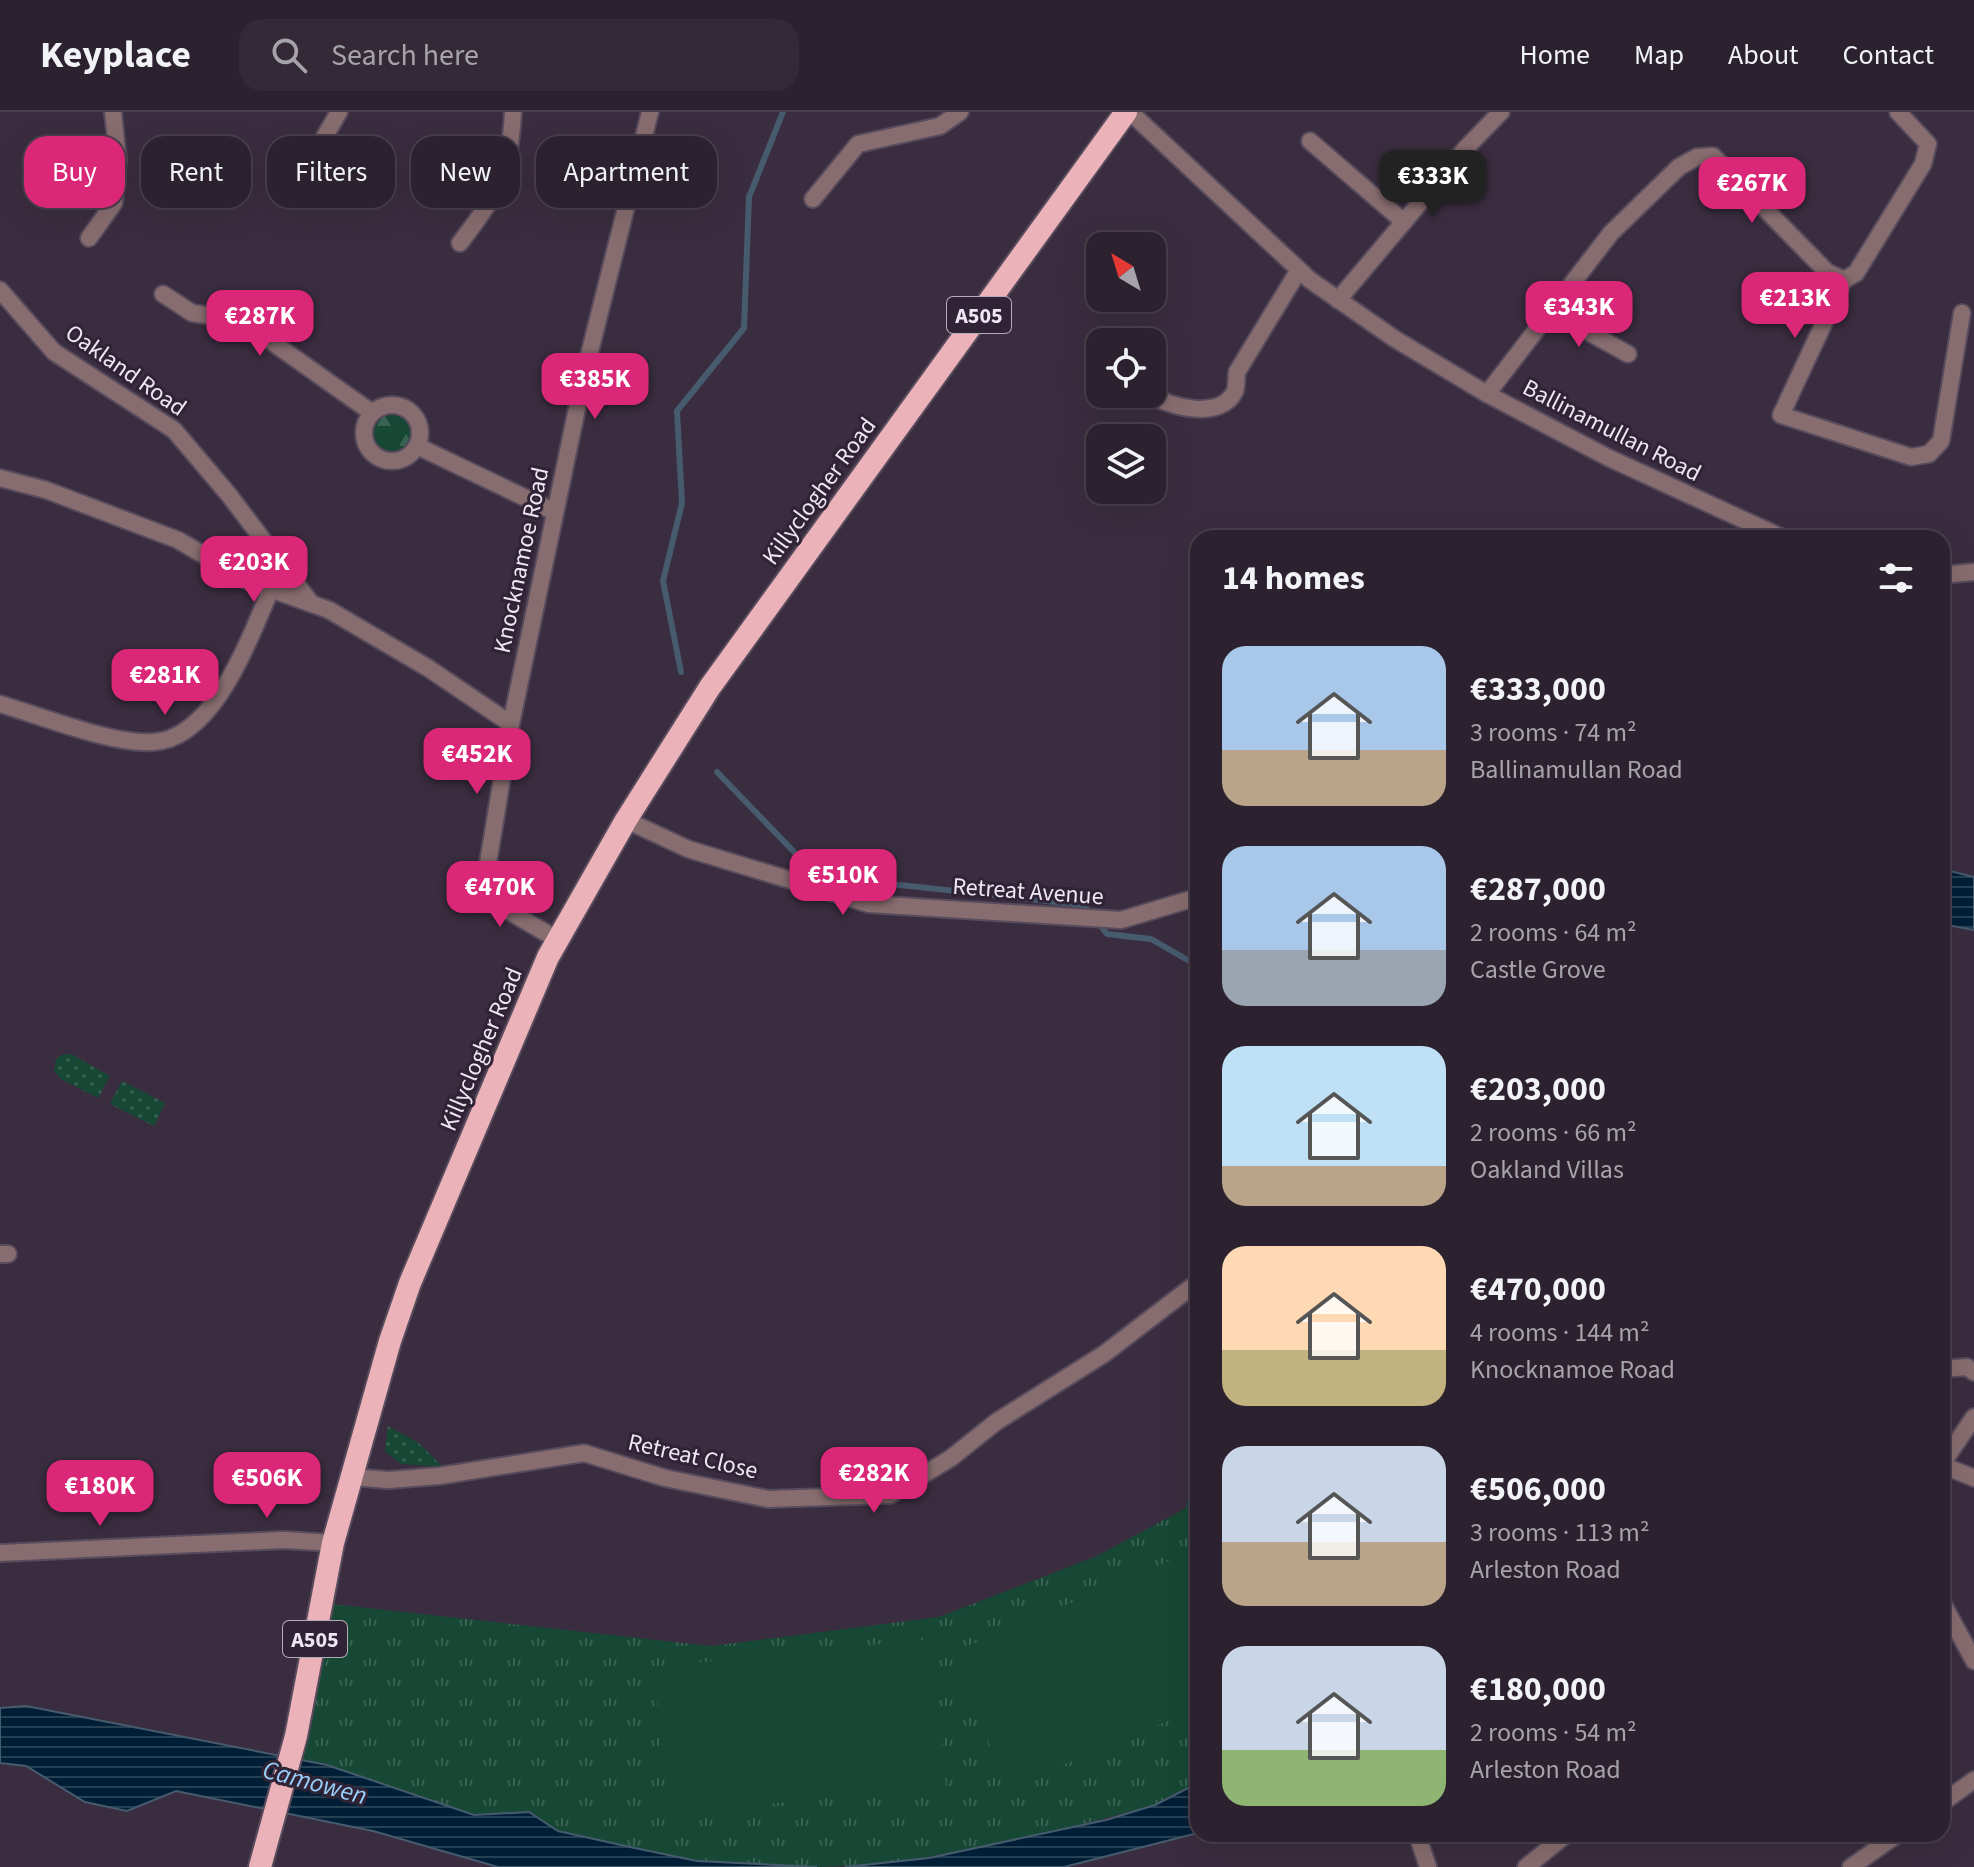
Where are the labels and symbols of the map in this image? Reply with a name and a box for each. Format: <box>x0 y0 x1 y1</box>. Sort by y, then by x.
pin: €333K <box>1377 150 1489 218</box>
pin: €267K <box>1696 157 1808 225</box>
north arrow <box>1086 232 1166 312</box>
pin: €213K <box>1739 272 1851 340</box>
pin: €343K <box>1523 281 1635 349</box>
pin: €287K <box>204 290 316 358</box>
road number: A505 <box>947 297 1011 333</box>
street label: Oakland Road <box>58 316 193 425</box>
pin: €385K <box>539 353 651 421</box>
street label: Ballinamullan Road <box>1516 370 1707 491</box>
street label: Killyclogher Road <box>754 410 885 572</box>
street label: Knocknamoe Road <box>485 464 558 656</box>
pin: €203K <box>198 536 310 604</box>
pin: €281K <box>109 649 221 717</box>
pin: €452K <box>421 728 533 796</box>
pin: €510K <box>787 849 899 917</box>
pin: €470K <box>444 861 556 929</box>
street label: Retreat Avenue <box>951 869 1105 914</box>
street label: Killyclogher Road <box>431 962 532 1137</box>
street label: Retreat Close <box>625 1425 761 1488</box>
pin: €282K <box>818 1447 930 1515</box>
pin: €506K <box>211 1452 323 1520</box>
pin: €180K <box>44 1460 156 1528</box>
road number: A505 <box>283 1621 347 1657</box>
water label: Camowen <box>259 1751 371 1814</box>

